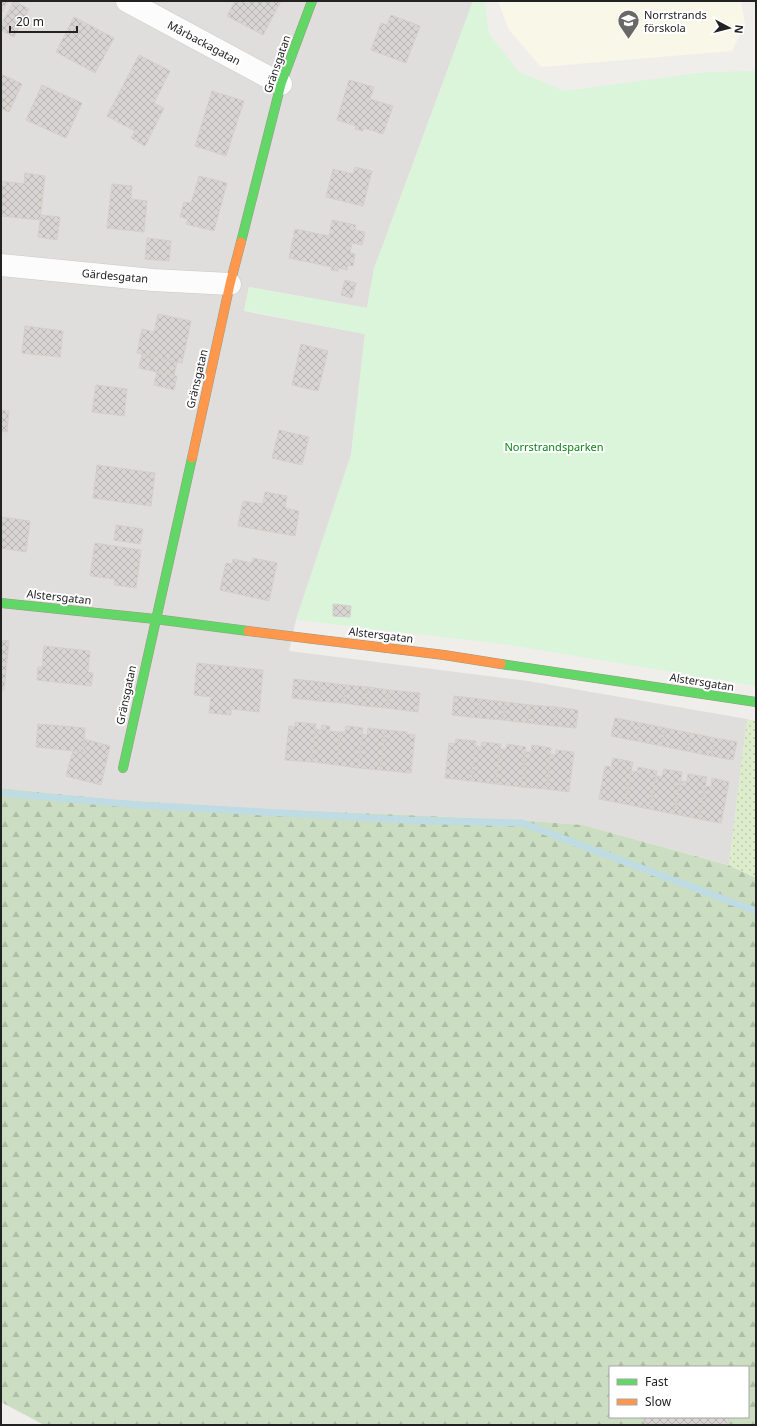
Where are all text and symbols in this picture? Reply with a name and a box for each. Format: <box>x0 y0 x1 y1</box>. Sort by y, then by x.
place label: Norrstrands förskola <box>644 7 707 35</box>
scale bar <box>10 8 77 34</box>
school or university icon: Norrstrands förskola <box>615 8 641 41</box>
north arrow <box>709 8 749 48</box>
text: 20 m <box>16 13 44 30</box>
street label: Mårbackagatan <box>165 17 243 68</box>
text: N <box>731 24 747 35</box>
street label: Gränsgatan <box>260 33 293 95</box>
street label: Gärdesgatan <box>81 265 149 286</box>
street label: Gränsgatan <box>182 348 211 410</box>
park label: Norrstrandsparken <box>504 439 604 454</box>
street label: Alstersgatan <box>26 586 92 607</box>
street label: Alstersgatan <box>348 623 414 646</box>
street label: Gränsgatan <box>112 664 139 726</box>
street label: Alstersgatan <box>669 669 735 694</box>
legend <box>609 1366 749 1418</box>
text: Fast <box>645 1373 669 1390</box>
text: Slow <box>645 1393 672 1410</box>

